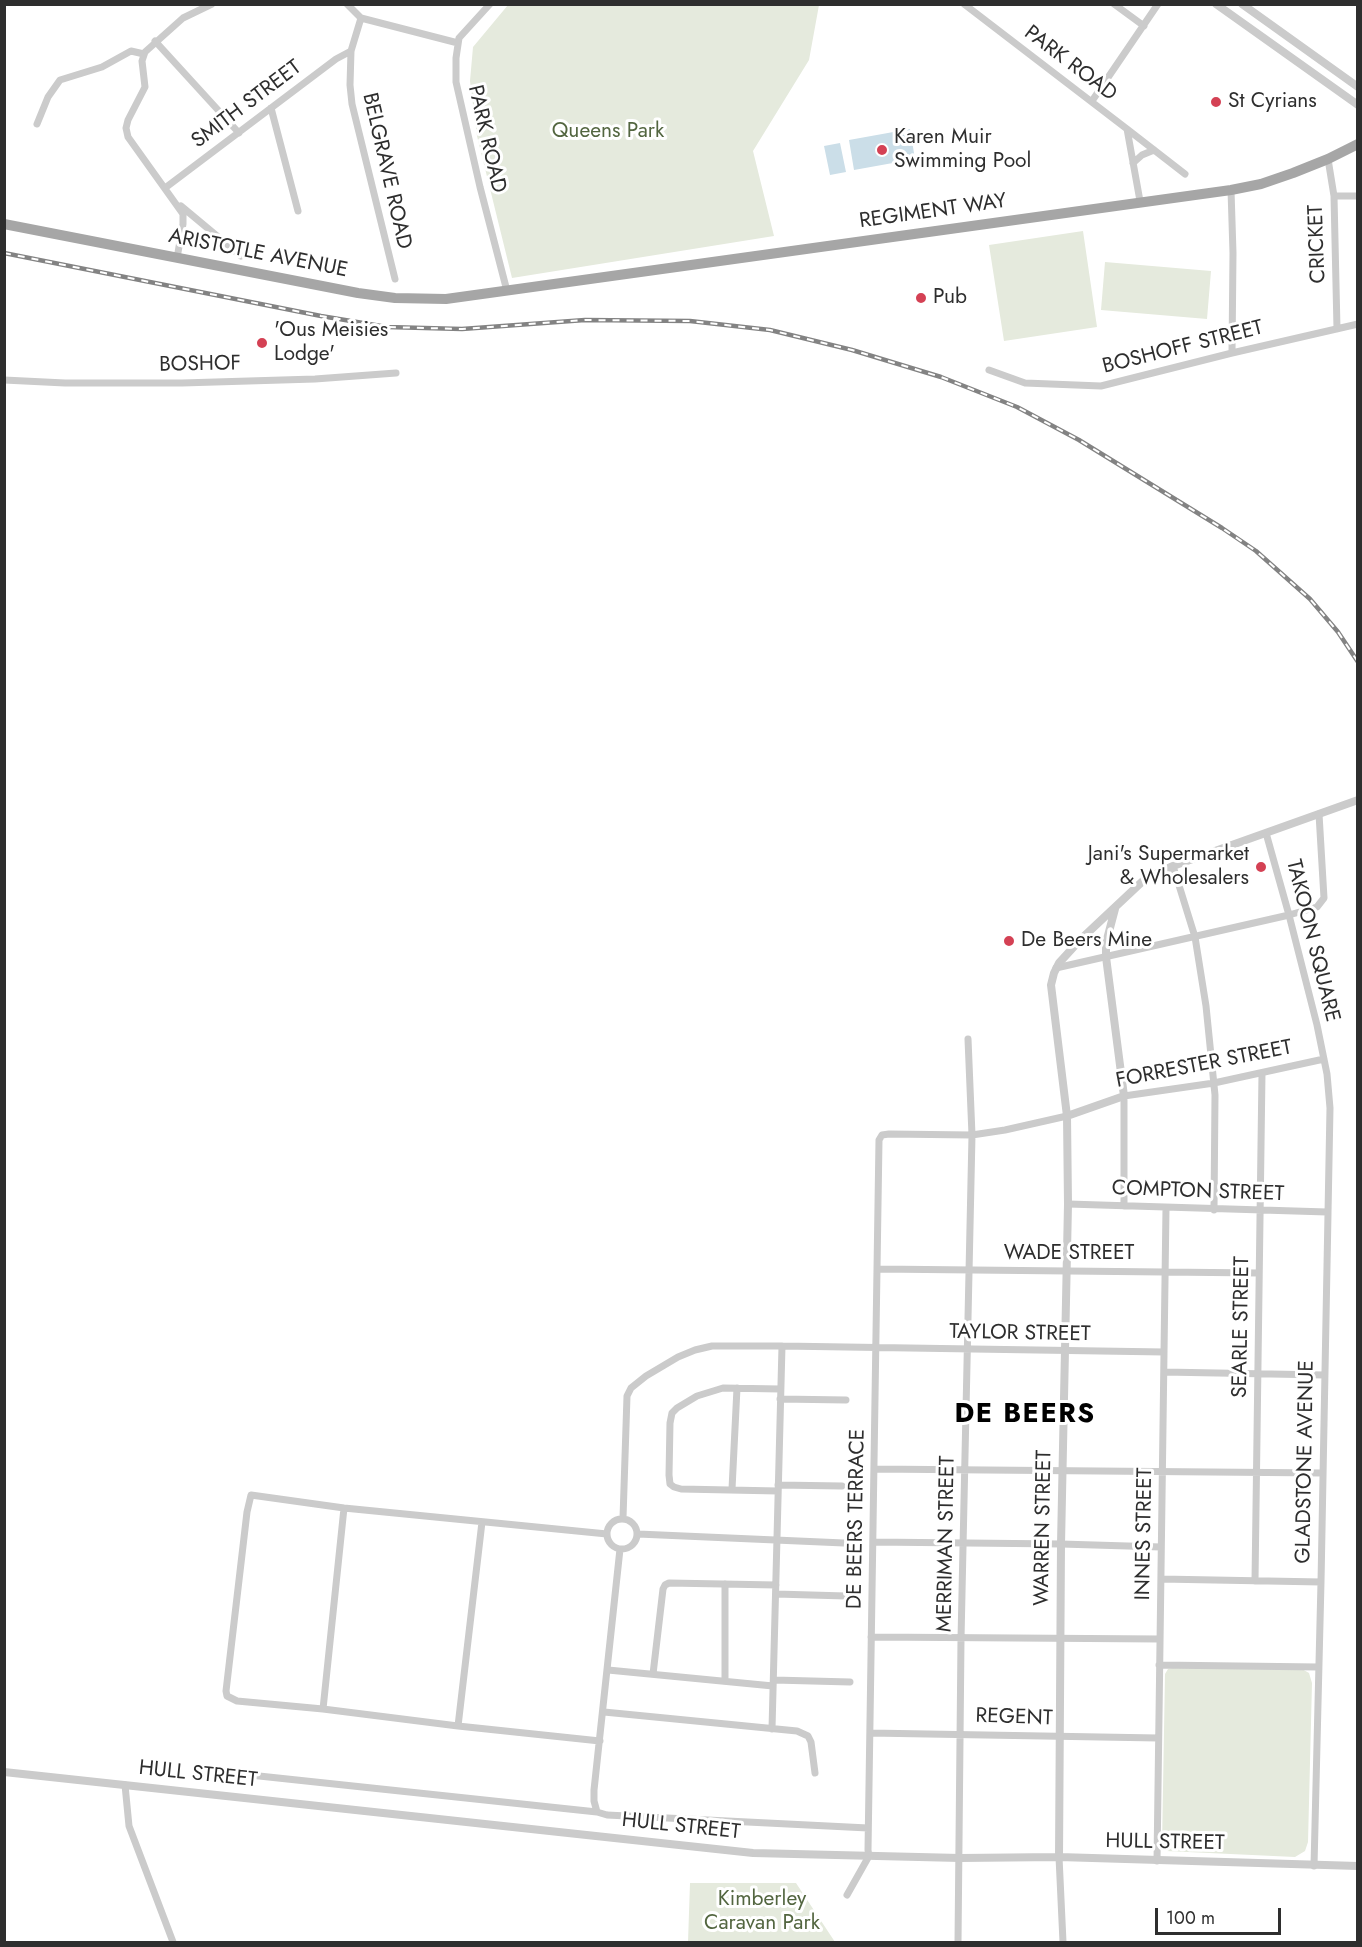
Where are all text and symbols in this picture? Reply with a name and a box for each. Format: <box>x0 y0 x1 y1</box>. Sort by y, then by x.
street label: PARK ROAD <box>1019 21 1121 107</box>
street label: SMITH STREET <box>187 56 307 154</box>
street label: PARK ROAD <box>461 83 511 195</box>
place label: St Cyrians <box>1228 89 1317 115</box>
street label: BELGRAVE ROAD <box>356 90 416 252</box>
marker: St Cyrians <box>1209 95 1223 109</box>
park label: Queens Park <box>552 119 664 145</box>
place label: Karen Muir Swimming Pool <box>894 125 1031 175</box>
marker: Karen Muir Swimming Pool <box>875 143 889 157</box>
street label: REGIMENT WAY <box>858 189 1008 235</box>
street label: CRICKET <box>1304 204 1332 284</box>
street label: ARISTOTLE AVENUE <box>166 224 350 284</box>
place label: Pub <box>933 285 967 311</box>
marker: Pub <box>914 291 928 305</box>
street label: BOSHOFF STREET <box>1100 316 1266 380</box>
place label: 'Ous Meisies Lodge' <box>274 318 388 368</box>
marker: 'Ous Meisies Lodge' <box>255 336 269 350</box>
street label: BOSHOF <box>159 352 241 378</box>
place label: Jani's Supermarket & Wholesalers <box>1088 842 1249 892</box>
street label: TAKOON SQUARE <box>1280 857 1344 1025</box>
marker: Jani's Supermarket & Wholesalers <box>1254 860 1268 874</box>
place label: De Beers Mine <box>1021 928 1152 954</box>
marker: De Beers Mine <box>1002 934 1016 948</box>
street label: FORRESTER STREET <box>1114 1036 1294 1094</box>
street label: COMPTON STREET <box>1111 1176 1285 1208</box>
street label: WADE STREET <box>1004 1241 1134 1267</box>
street label: SEARLE STREET <box>1228 1256 1256 1398</box>
street label: TAYLOR STREET <box>949 1320 1091 1348</box>
street label: GLADSTONE AVENUE <box>1292 1360 1320 1564</box>
district label: DE BEERS <box>954 1399 1096 1431</box>
street label: DE BEERS TERRACE <box>843 1429 871 1609</box>
street label: WARREN STREET <box>1030 1450 1058 1606</box>
street label: MERRIMAN STREET <box>933 1456 961 1632</box>
street label: INNES STREET <box>1131 1467 1159 1601</box>
street label: REGENT <box>975 1704 1053 1732</box>
street label: HULL STREET <box>137 1756 259 1794</box>
street label: HULL STREET <box>620 1808 742 1846</box>
street label: HULL STREET <box>1105 1829 1225 1857</box>
park label: Kimberley Caravan Park <box>704 1887 820 1937</box>
scale bar <box>1158 1896 1284 1934</box>
text: 100 m <box>1166 1905 1215 1931</box>

